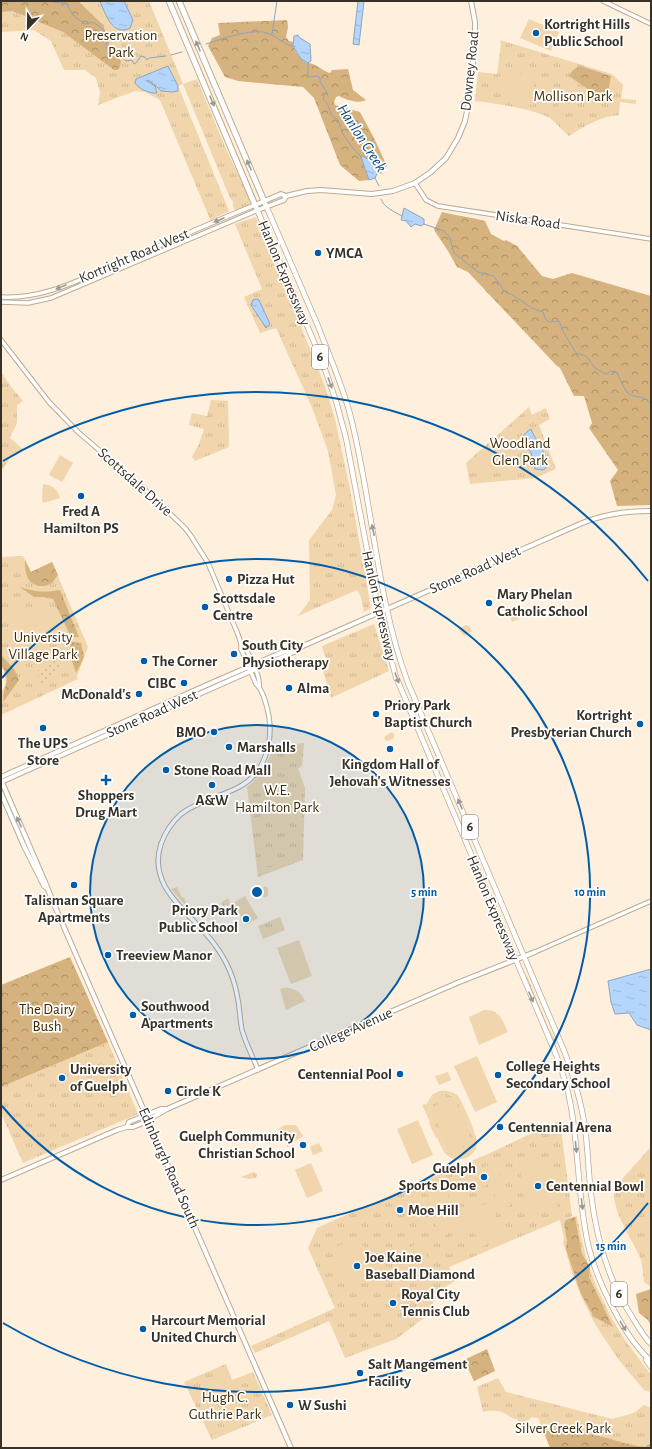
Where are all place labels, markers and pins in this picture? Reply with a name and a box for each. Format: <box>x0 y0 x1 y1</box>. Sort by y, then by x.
place label: Kortright Hills Public School <box>544 17 630 49</box>
marker: Kortright Hills Public School <box>531 28 541 38</box>
place label: YMCA <box>326 246 363 261</box>
marker: YMCA <box>313 248 323 258</box>
marker: Fred A Hamilton PS <box>76 491 86 501</box>
place label: Fred A Hamilton PS <box>43 504 119 536</box>
place label: Pizza Hut <box>237 572 295 587</box>
marker: Pizza Hut <box>224 574 234 584</box>
place label: Mary Phelan Catholic School <box>497 587 588 619</box>
place label: Scottsdale Centre <box>213 591 275 623</box>
marker: Mary Phelan Catholic School <box>484 598 494 608</box>
marker: Scottsdale Centre <box>200 602 210 612</box>
place label: South City Physiotherapy <box>242 638 329 670</box>
marker: South City Physiotherapy <box>229 649 239 659</box>
place label: The Corner <box>152 654 218 669</box>
marker: The Corner <box>139 656 149 666</box>
place label: CIBC <box>147 676 176 691</box>
marker: CIBC <box>179 678 189 688</box>
place label: Alma <box>297 681 329 696</box>
marker: Alma <box>284 683 294 693</box>
place label: McDonald's <box>61 687 131 702</box>
marker: McDonald's <box>134 689 144 699</box>
place label: Priory Park Baptist Church <box>384 698 472 730</box>
place label: Kortright Presbyterian Church <box>510 708 632 740</box>
marker: Priory Park Baptist Church <box>371 709 381 719</box>
marker: Kortright Presbyterian Church <box>635 719 645 729</box>
marker: The UPS Store <box>38 723 48 733</box>
place label: BMO <box>176 725 206 740</box>
marker: BMO <box>209 727 219 737</box>
place label: The UPS Store <box>18 736 68 768</box>
place label: Marshalls <box>237 740 296 755</box>
marker: Marshalls <box>224 742 234 752</box>
marker: Kingdom Hall of Jehovah's Witnesses <box>385 744 395 754</box>
place label: Kingdom Hall of Jehovah's Witnesses <box>330 757 451 789</box>
place label: Stone Road Mall <box>174 763 271 778</box>
marker: Stone Road Mall <box>161 765 171 775</box>
marker: Shoppers Drug Mart <box>101 775 111 785</box>
marker: A&W <box>207 780 217 790</box>
place label: Shoppers Drug Mart <box>75 788 137 820</box>
place label: A&W <box>195 793 229 808</box>
marker: Talisman Square Apartments <box>69 880 79 890</box>
centre of rings <box>250 885 264 899</box>
place label: Talisman Square Apartments <box>24 893 124 925</box>
place label: Priory Park Public School <box>159 903 239 935</box>
marker: Priory Park Public School <box>241 914 251 924</box>
place label: Treeview Manor <box>116 948 213 963</box>
marker: Treeview Manor <box>103 950 113 960</box>
place label: Southwood Apartments <box>141 999 213 1031</box>
marker: Southwood Apartments <box>128 1010 138 1020</box>
place label: College Heights Secondary School <box>506 1059 610 1091</box>
place label: University of Guelph <box>70 1062 132 1094</box>
place label: Centennial Pool <box>298 1067 392 1082</box>
marker: Centennial Pool <box>395 1069 405 1079</box>
marker: College Heights Secondary School <box>493 1070 503 1080</box>
marker: University of Guelph <box>57 1073 67 1083</box>
place label: Circle K <box>176 1084 221 1099</box>
marker: Circle K <box>163 1086 173 1096</box>
place label: Centennial Arena <box>508 1120 612 1135</box>
marker: Centennial Arena <box>495 1122 505 1132</box>
place label: Guelph Community Christian School <box>179 1129 295 1161</box>
marker: Guelph Community Christian School <box>298 1140 308 1150</box>
place label: Guelph Sports Dome <box>399 1161 476 1193</box>
marker: Guelph Sports Dome <box>479 1172 489 1182</box>
place label: Centennial Bowl <box>546 1179 644 1194</box>
marker: Centennial Bowl <box>533 1181 543 1191</box>
place label: Moe Hill <box>408 1203 459 1218</box>
marker: Moe Hill <box>395 1205 405 1215</box>
place label: Joe Kaine Baseball Diamond <box>365 1250 475 1282</box>
marker: Joe Kaine Baseball Diamond <box>352 1261 362 1271</box>
place label: Royal City Tennis Club <box>401 1287 470 1319</box>
marker: Royal City Tennis Club <box>388 1298 398 1308</box>
place label: Harcourt Memorial United Church <box>151 1313 266 1345</box>
marker: Harcourt Memorial United Church <box>138 1324 148 1334</box>
place label: Salt Mangement Facility <box>368 1357 467 1389</box>
marker: Salt Mangement Facility <box>355 1368 365 1378</box>
place label: W Sushi <box>298 1398 347 1413</box>
marker: W Sushi <box>285 1400 295 1410</box>

